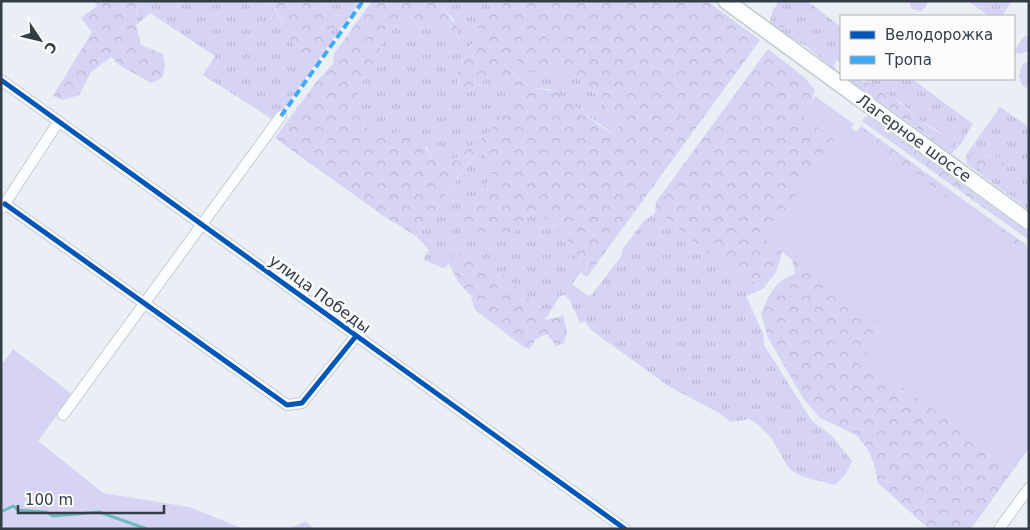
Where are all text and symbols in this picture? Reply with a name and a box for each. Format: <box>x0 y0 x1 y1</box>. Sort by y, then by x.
north arrow <box>15 15 65 65</box>
legend <box>840 15 1015 80</box>
text: Велодорожка <box>885 26 993 44</box>
text: С <box>41 39 60 56</box>
text: Тропа <box>884 51 932 69</box>
street label: Лагерное шоссе <box>853 90 975 186</box>
street label: улица Победы <box>265 251 375 337</box>
scale bar <box>18 482 164 514</box>
text: 100 m <box>25 491 73 509</box>

